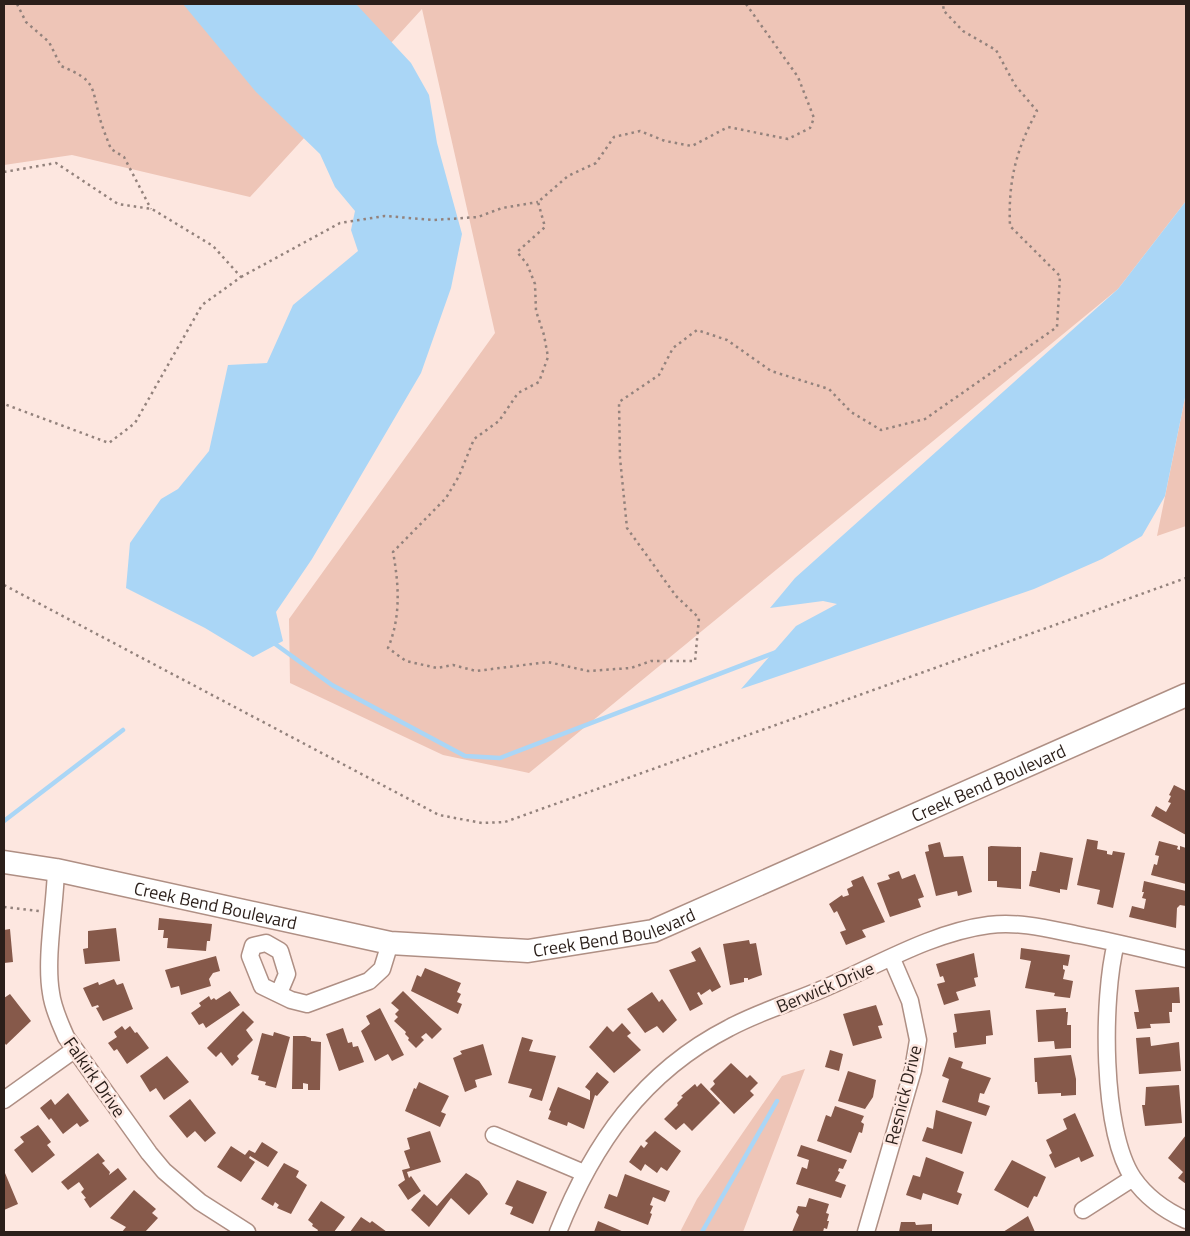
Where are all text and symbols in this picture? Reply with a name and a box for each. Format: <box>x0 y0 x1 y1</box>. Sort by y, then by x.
street label: Creek Bend Boulevard <box>907 737 1070 829</box>
street label: Creek Bend Boulevard <box>131 874 300 936</box>
street label: Creek Bend Boulevard <box>531 901 699 964</box>
street label: Berwick Drive <box>772 954 878 1020</box>
street label: Falkirk Drive <box>57 1031 133 1123</box>
street label: Resnick Drive <box>878 1042 928 1148</box>

